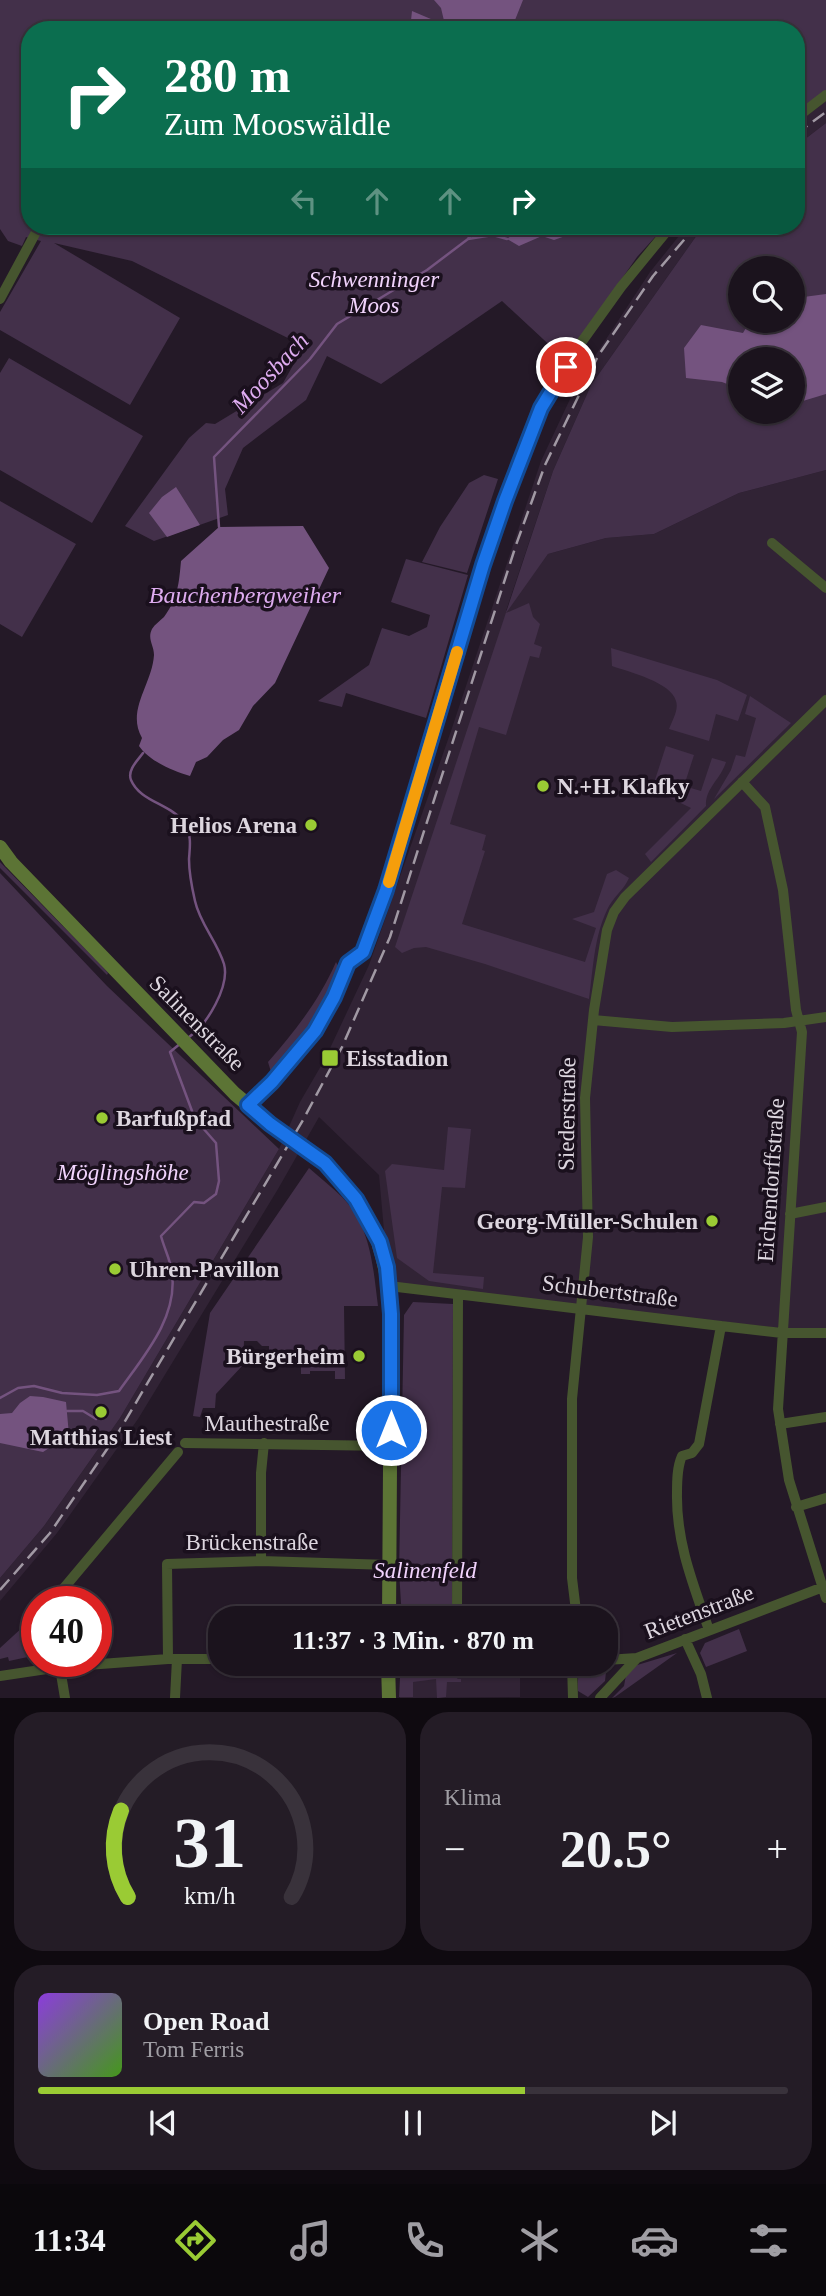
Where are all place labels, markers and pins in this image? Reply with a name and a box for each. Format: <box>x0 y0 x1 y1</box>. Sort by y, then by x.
pin <box>536 337 596 397</box>
place label: N.+H. Klafky <box>557 774 690 799</box>
marker: N.+H. Klafky <box>535 778 551 794</box>
place label: Helios Arena <box>170 813 297 838</box>
marker: Helios Arena <box>303 817 319 833</box>
place label: Eisstadion <box>346 1046 448 1071</box>
marker: Eisstadion <box>320 1048 340 1068</box>
place label: Barfußpfad <box>116 1106 231 1131</box>
marker: Barfußpfad <box>94 1110 110 1126</box>
place label: Georg-Müller-Schulen <box>477 1209 698 1234</box>
marker: Georg-Müller-Schulen <box>704 1213 720 1229</box>
place label: Uhren-Pavillon <box>129 1257 280 1282</box>
marker: Uhren-Pavillon <box>107 1261 123 1277</box>
place label: Bürgerheim <box>226 1344 345 1369</box>
marker: Bürgerheim <box>351 1348 367 1364</box>
marker: Matthias Liest <box>93 1404 109 1420</box>
place label: Matthias Liest <box>30 1425 173 1450</box>

